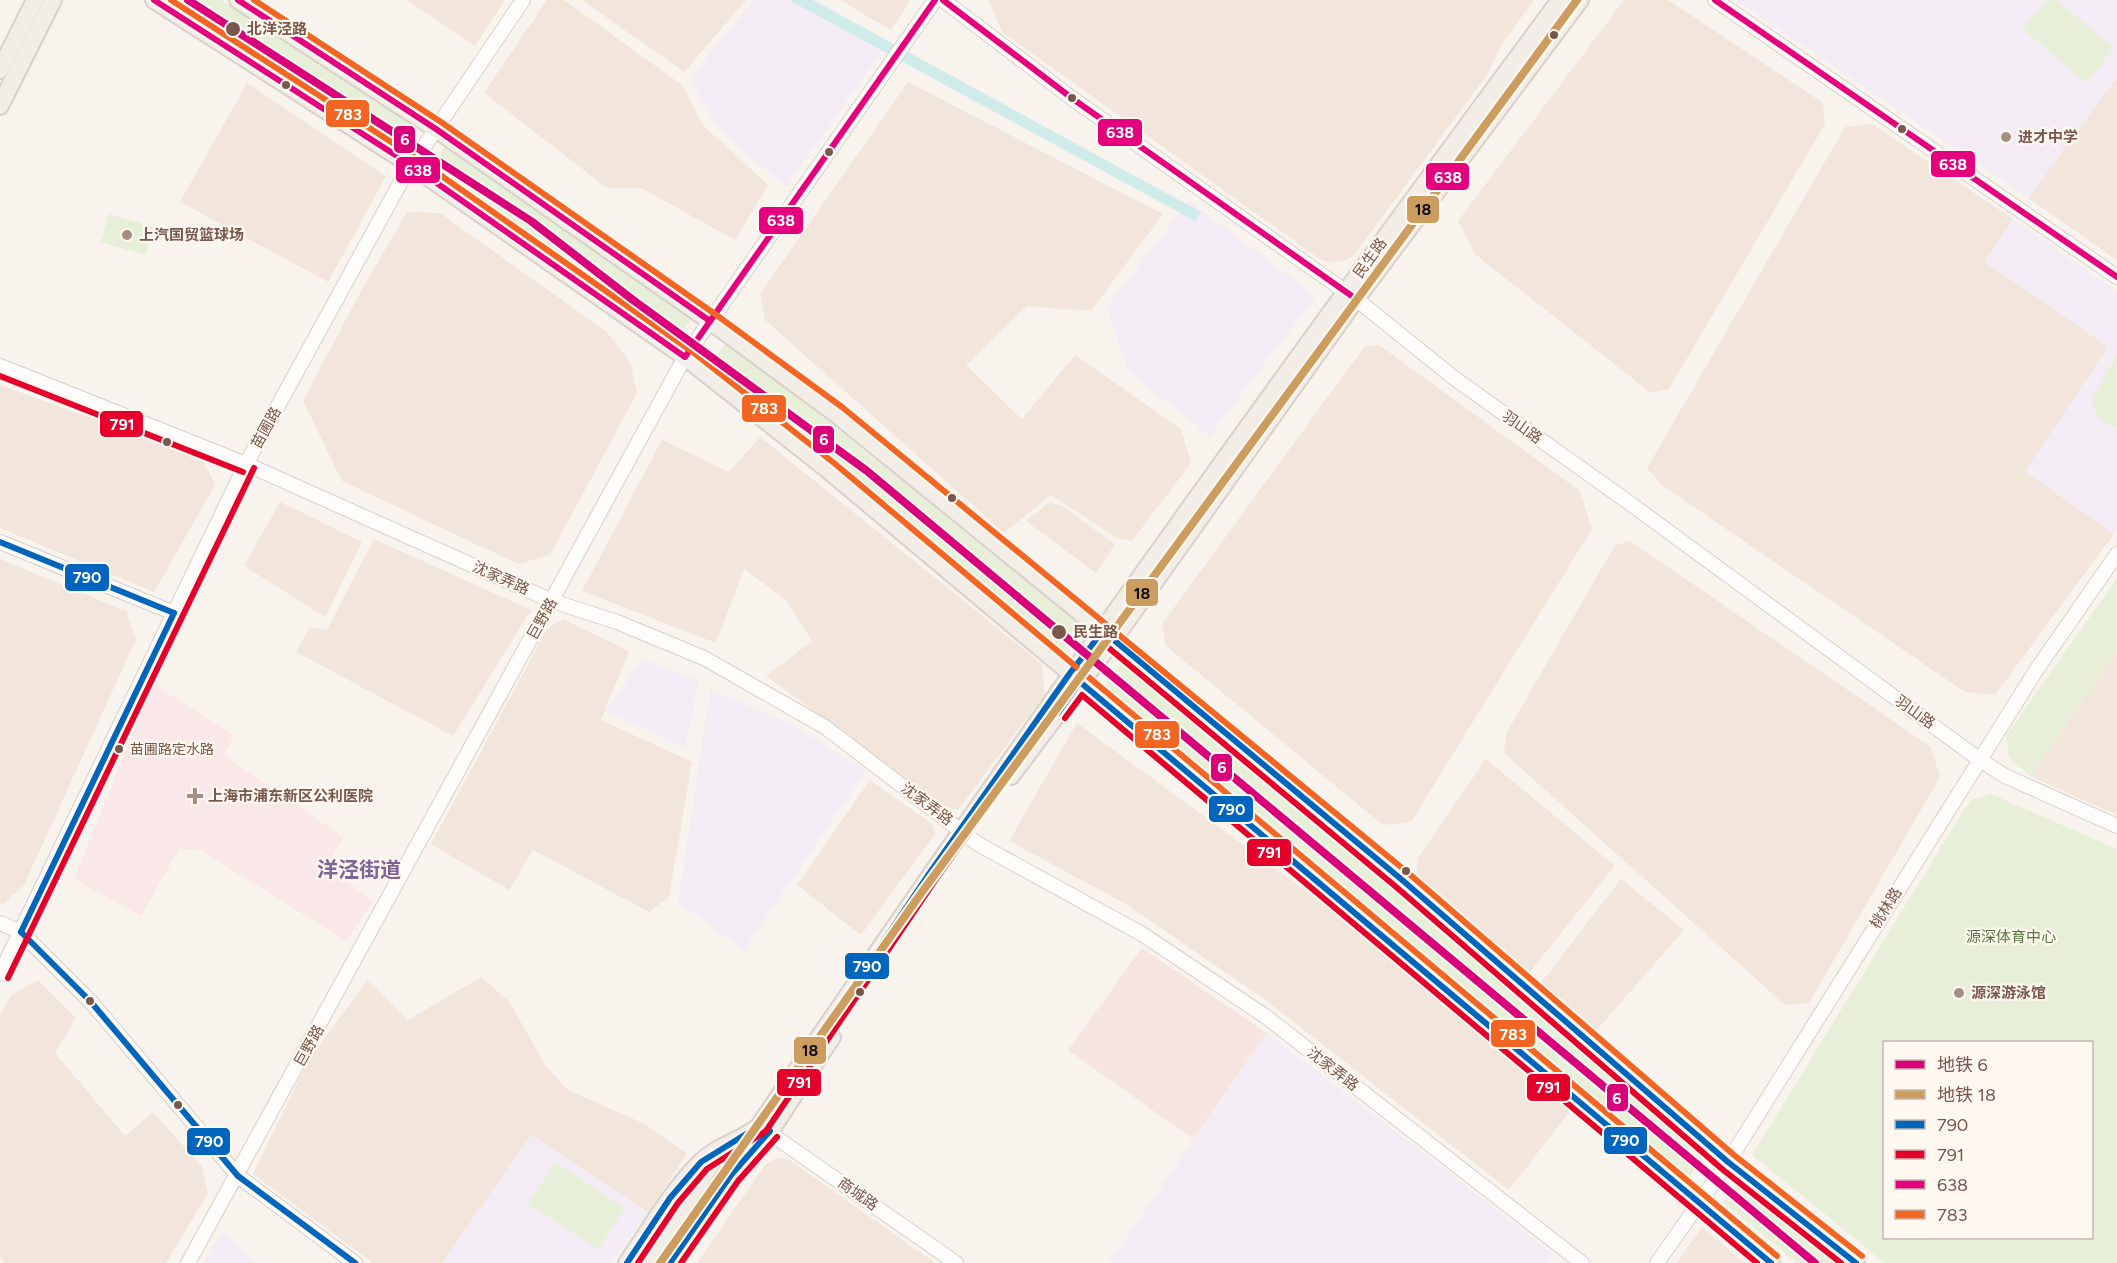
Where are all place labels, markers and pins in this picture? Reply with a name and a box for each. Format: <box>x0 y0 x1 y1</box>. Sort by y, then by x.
marker: 北洋泾路 <box>224 20 242 38</box>
place label: 北洋泾路 <box>247 20 307 38</box>
unlabelled marker <box>1548 29 1560 41</box>
unlabelled marker <box>280 79 292 91</box>
unlabelled marker <box>1066 92 1078 104</box>
unlabelled marker <box>1896 123 1908 135</box>
place label: 进才中学 <box>2018 128 2078 146</box>
marker: 进才中学 <box>1999 130 2013 144</box>
unlabelled marker <box>823 146 835 158</box>
place label: 上汽国贸篮球场 <box>139 226 244 244</box>
marker: 上汽国贸篮球场 <box>120 228 134 242</box>
unlabelled marker <box>161 436 173 448</box>
unlabelled marker <box>946 492 958 504</box>
marker: 民生路 <box>1050 623 1068 641</box>
place label: 民生路 <box>1073 623 1118 641</box>
place label: 苗圃路定水路 <box>130 741 214 758</box>
marker: 苗圃路定水路 <box>113 743 125 755</box>
marker: 上海市浦东新区公利医院 <box>186 787 204 805</box>
place label: 上海市浦东新区公利医院 <box>208 787 373 805</box>
unlabelled marker <box>1400 865 1412 877</box>
place label: 源深游泳馆 <box>1971 984 2046 1002</box>
unlabelled marker <box>854 986 866 998</box>
marker: 源深游泳馆 <box>1952 986 1966 1000</box>
unlabelled marker <box>84 995 96 1007</box>
unlabelled marker <box>172 1099 184 1111</box>

